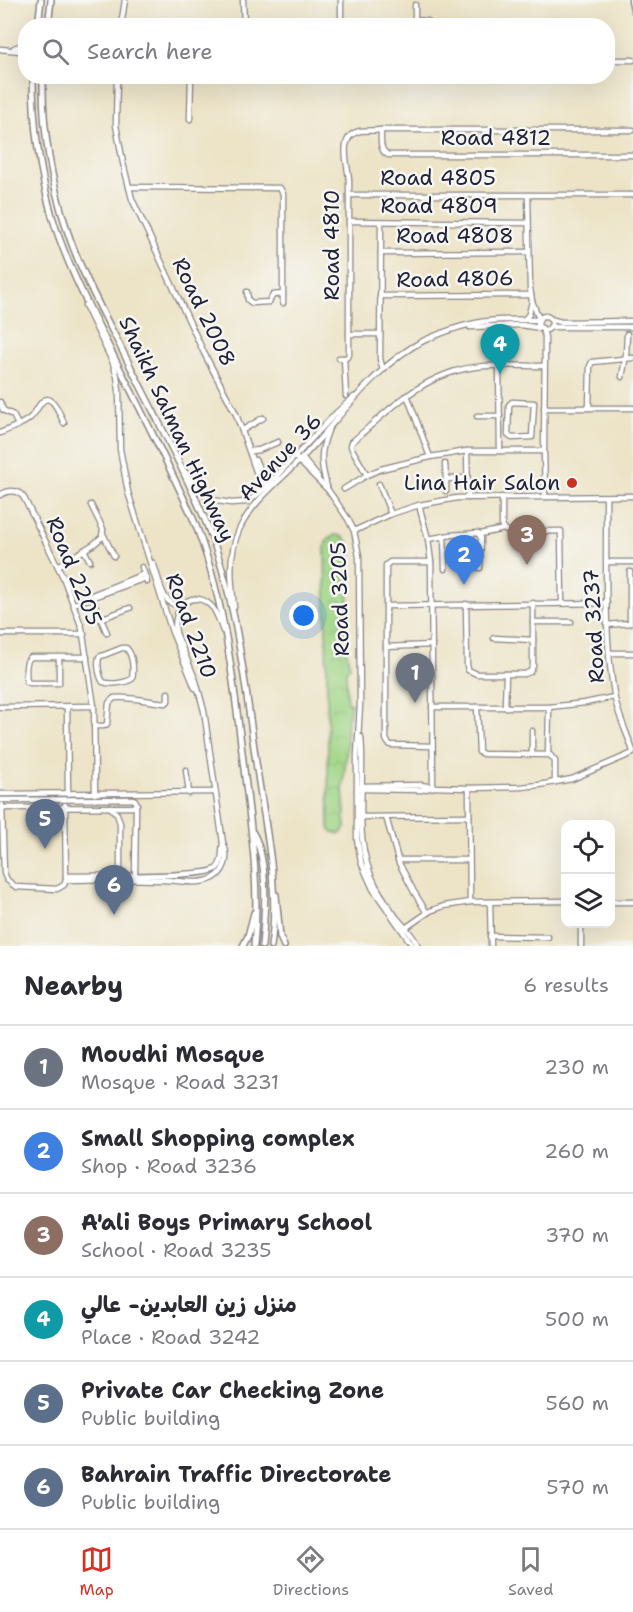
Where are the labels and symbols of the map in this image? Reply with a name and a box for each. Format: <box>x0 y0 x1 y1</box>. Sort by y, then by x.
street label: Road 4812 <box>441 124 551 152</box>
street label: Road 4805 <box>380 164 496 192</box>
street label: Road 4810 <box>318 190 346 300</box>
street label: Road 4809 <box>380 192 498 220</box>
street label: Road 4808 <box>396 222 514 250</box>
street label: Road 2008 <box>166 253 242 371</box>
street label: Road 4806 <box>396 264 514 294</box>
street label: Shaikh Salman Highway <box>112 312 242 546</box>
pin: 4 <box>480 324 520 374</box>
street label: Avenue 36 <box>232 407 328 507</box>
place label: Lina Hair Salon <box>404 469 560 497</box>
marker: Lina Hair Salon <box>565 476 579 490</box>
street label: Road 2205 <box>40 513 108 629</box>
pin: 3 <box>508 516 546 565</box>
pin: 2 <box>444 536 484 585</box>
street label: Road 3205 <box>324 541 356 657</box>
street label: Road 3237 <box>577 568 611 684</box>
street label: Road 2210 <box>159 569 223 683</box>
your location <box>289 601 318 630</box>
pin: 1 <box>396 654 434 703</box>
pin: 5 <box>26 800 64 849</box>
pin: 6 <box>94 866 134 915</box>

